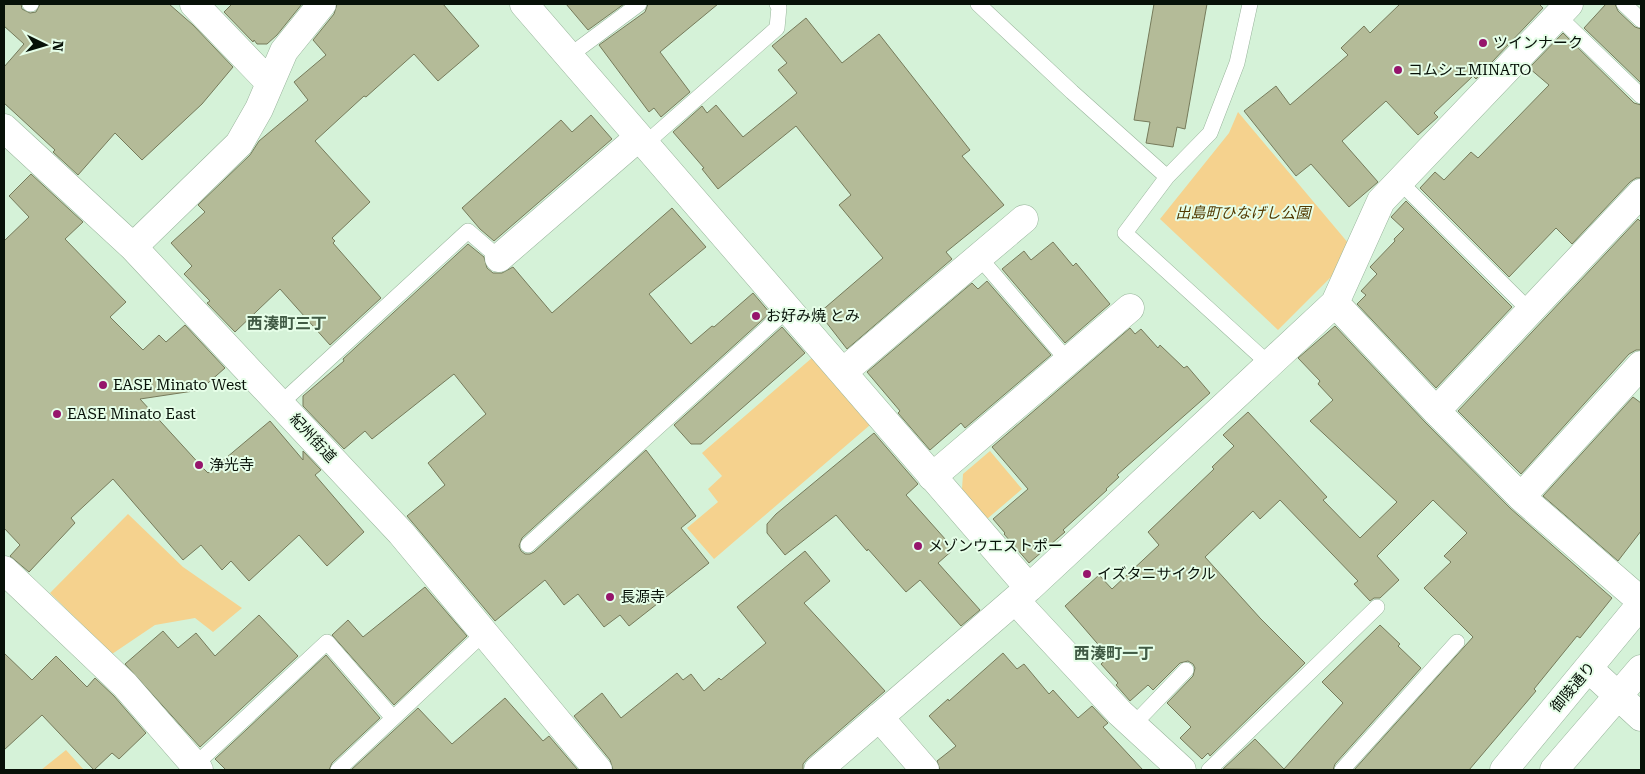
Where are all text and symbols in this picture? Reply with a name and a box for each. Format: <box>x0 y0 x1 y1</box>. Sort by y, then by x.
north arrow <box>20 20 70 70</box>
place label: ツインナーク <box>1493 34 1583 52</box>
marker: ツインナーク <box>1477 37 1489 49</box>
text: N <box>49 40 66 52</box>
place label: コムシェMINATO <box>1408 61 1531 79</box>
marker: コムシェMINATO <box>1392 64 1404 76</box>
park label: 出島町ひなげし公園 <box>1175 204 1312 222</box>
place label: お好み焼 とみ <box>766 307 860 325</box>
marker: お好み焼 とみ <box>750 310 762 322</box>
district label: 西湊町三丁 <box>247 314 327 333</box>
place label: EASE Minato West <box>113 376 247 394</box>
marker: EASE Minato West <box>97 379 109 391</box>
place label: EASE Minato East <box>67 405 196 423</box>
marker: EASE Minato East <box>51 408 63 420</box>
street label: 紀州街道 <box>286 410 340 466</box>
place label: 浄光寺 <box>209 456 254 474</box>
marker: 浄光寺 <box>193 459 205 471</box>
place label: メゾンウエストポー <box>928 537 1063 555</box>
marker: メゾンウエストポー <box>912 540 924 552</box>
place label: イズタニサイクル <box>1097 565 1216 583</box>
marker: イズタニサイクル <box>1081 568 1093 580</box>
place label: 長源寺 <box>620 588 665 606</box>
marker: 長源寺 <box>604 591 616 603</box>
district label: 西湊町一丁 <box>1074 644 1154 663</box>
street label: 御陵通り <box>1547 658 1599 716</box>

